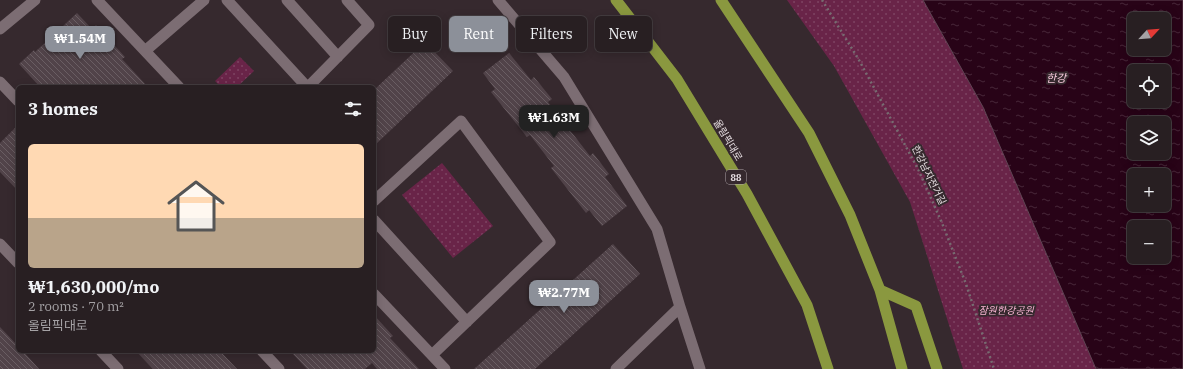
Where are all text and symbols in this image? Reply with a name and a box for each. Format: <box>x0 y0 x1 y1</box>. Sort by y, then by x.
north arrow <box>1127 12 1171 56</box>
map controls <box>1127 12 1171 264</box>
chip: Buy <box>388 16 441 52</box>
chip: Rent <box>449 16 508 52</box>
chip: Filters <box>516 16 587 52</box>
chip: New <box>595 16 652 52</box>
pin: ₩1.54M <box>47 26 113 60</box>
text: ₩1.54M <box>54 30 106 47</box>
button: locate <box>1127 64 1171 108</box>
water label: 한강 <box>1046 71 1068 85</box>
text: 3 homes <box>28 98 98 120</box>
icon: filters <box>342 98 364 120</box>
pin: ₩1.63M <box>521 105 587 139</box>
text: ₩1.63M <box>528 109 580 126</box>
button: layers <box>1127 116 1171 160</box>
street label: 올림픽대로 <box>711 117 745 163</box>
street label: 한강남자전거길 <box>909 143 949 207</box>
button: + <box>1127 168 1171 212</box>
icon: home <box>160 170 232 242</box>
road number: 88 <box>726 170 746 184</box>
button: − <box>1127 220 1171 264</box>
text: ₩1,630,000/mo <box>28 276 159 298</box>
pin: ₩2.77M <box>531 280 597 314</box>
text: ₩2.77M <box>538 284 590 301</box>
text: 2 rooms · 70 m² <box>28 298 124 315</box>
park label: 잠원한강공원 <box>978 304 1034 317</box>
text: 올림픽대로 <box>28 317 88 334</box>

